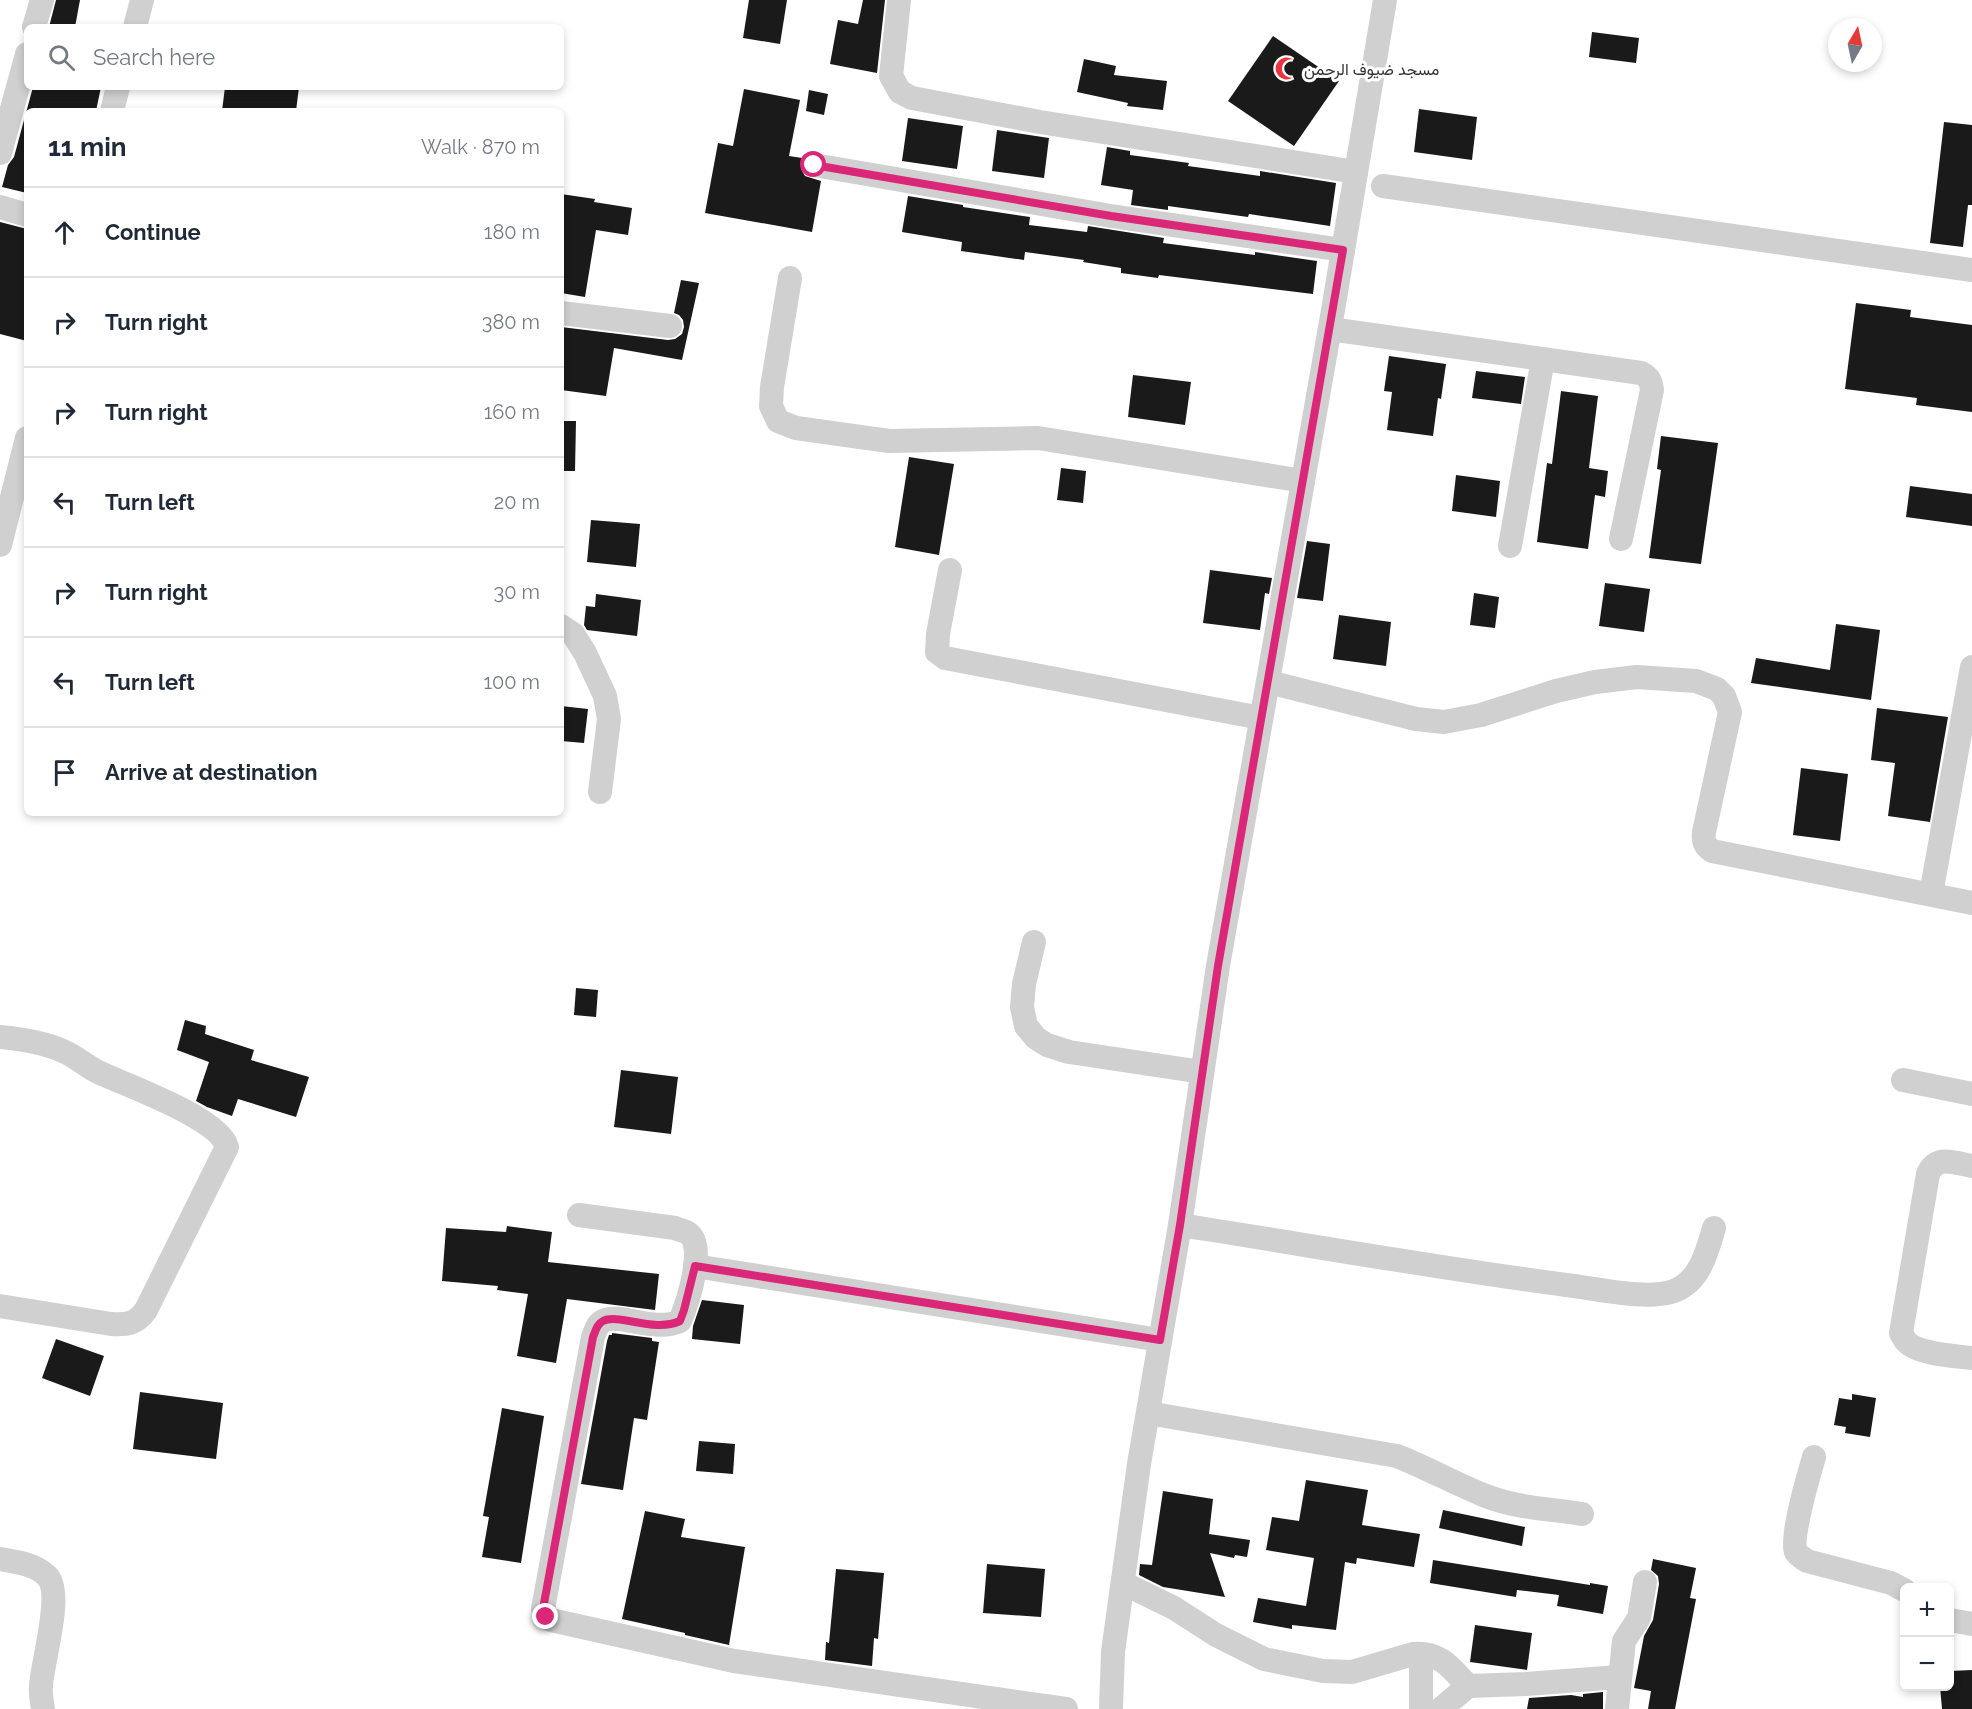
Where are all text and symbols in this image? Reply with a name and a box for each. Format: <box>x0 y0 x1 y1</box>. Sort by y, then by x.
north arrow <box>1828 18 1882 72</box>
search box <box>24 24 564 90</box>
icon: search <box>45 41 78 74</box>
text: Search here <box>93 44 215 70</box>
mosque icon: مسجد ضيوف الرحمن <box>1273 56 1299 82</box>
place label: مسجد ضيوف الرحمن <box>1304 60 1439 80</box>
text: 11 min <box>48 132 126 162</box>
text: Walk · 870 m <box>421 135 540 159</box>
route start <box>800 151 826 177</box>
icon: ahead <box>48 216 81 249</box>
text: Continue <box>105 219 201 245</box>
text: 180 m <box>484 220 540 244</box>
icon: right <box>48 306 81 339</box>
text: Turn right <box>105 309 208 335</box>
text: 380 m <box>482 310 540 334</box>
icon: right <box>48 396 81 429</box>
text: Turn right <box>105 399 208 425</box>
text: 160 m <box>484 400 540 424</box>
icon: left <box>48 486 81 519</box>
text: Turn left <box>105 489 195 515</box>
text: 20 m <box>494 490 540 514</box>
icon: right <box>48 576 81 609</box>
text: Turn right <box>105 579 208 605</box>
text: 30 m <box>494 580 540 604</box>
icon: left <box>48 666 81 699</box>
text: Turn left <box>105 669 195 695</box>
text: 100 m <box>483 670 540 694</box>
icon: arrive <box>48 756 81 789</box>
text: Arrive at destination <box>105 759 318 785</box>
map controls <box>1900 1583 1954 1691</box>
button: + <box>1900 1583 1954 1637</box>
route end <box>532 1603 558 1629</box>
button: − <box>1900 1637 1954 1691</box>

